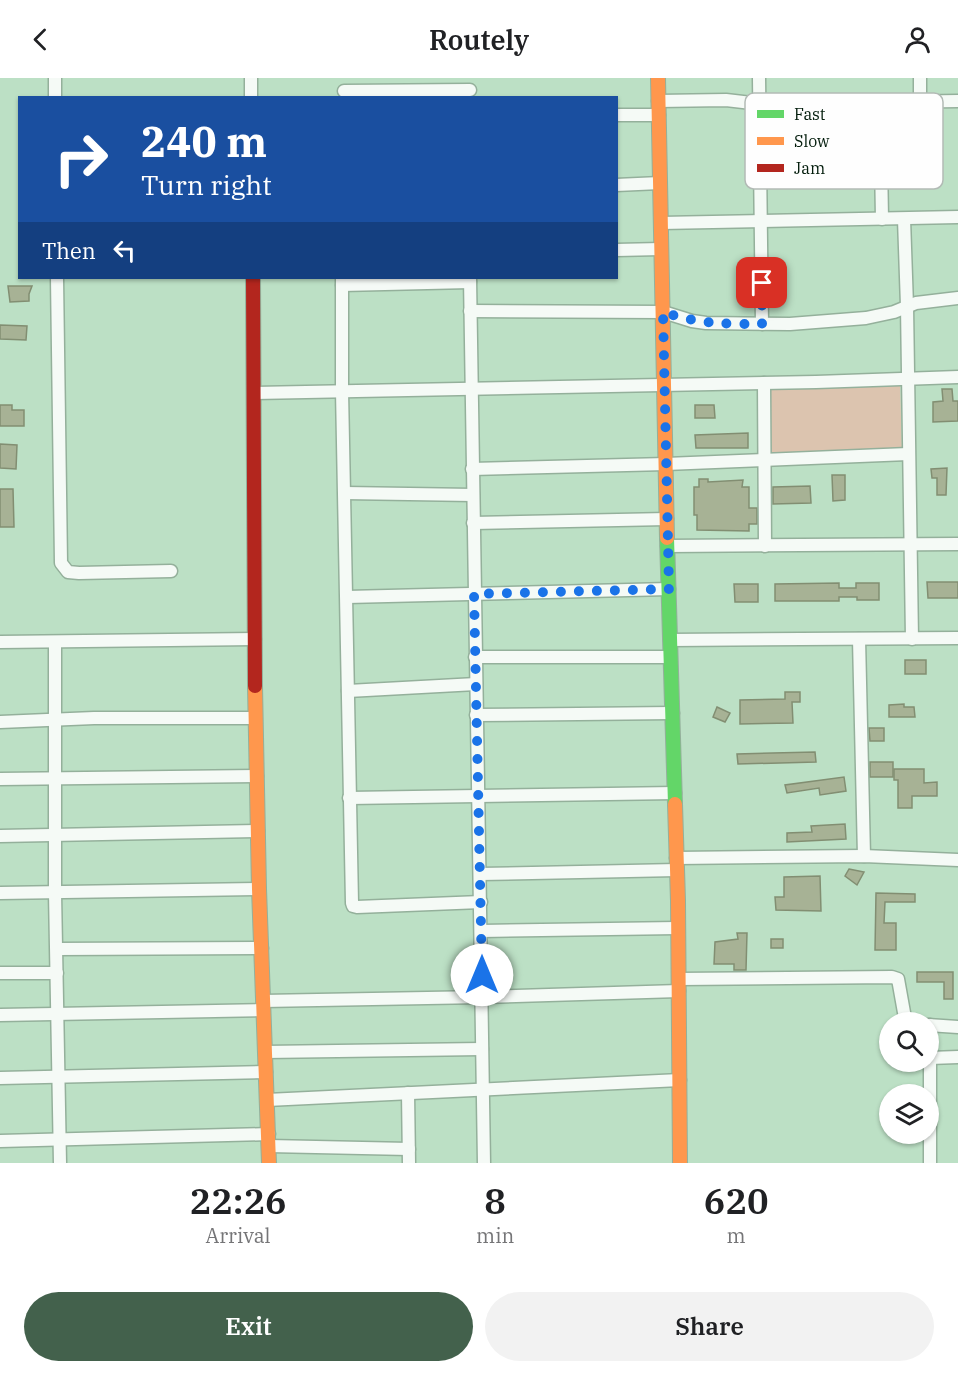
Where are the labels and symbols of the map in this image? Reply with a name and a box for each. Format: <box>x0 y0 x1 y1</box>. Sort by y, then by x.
legend <box>745 93 943 189</box>
text: Fast <box>794 104 826 124</box>
text: Slow <box>794 131 830 151</box>
text: Jam <box>794 158 825 178</box>
pin <box>736 257 787 308</box>
position arrow <box>450 943 514 1007</box>

